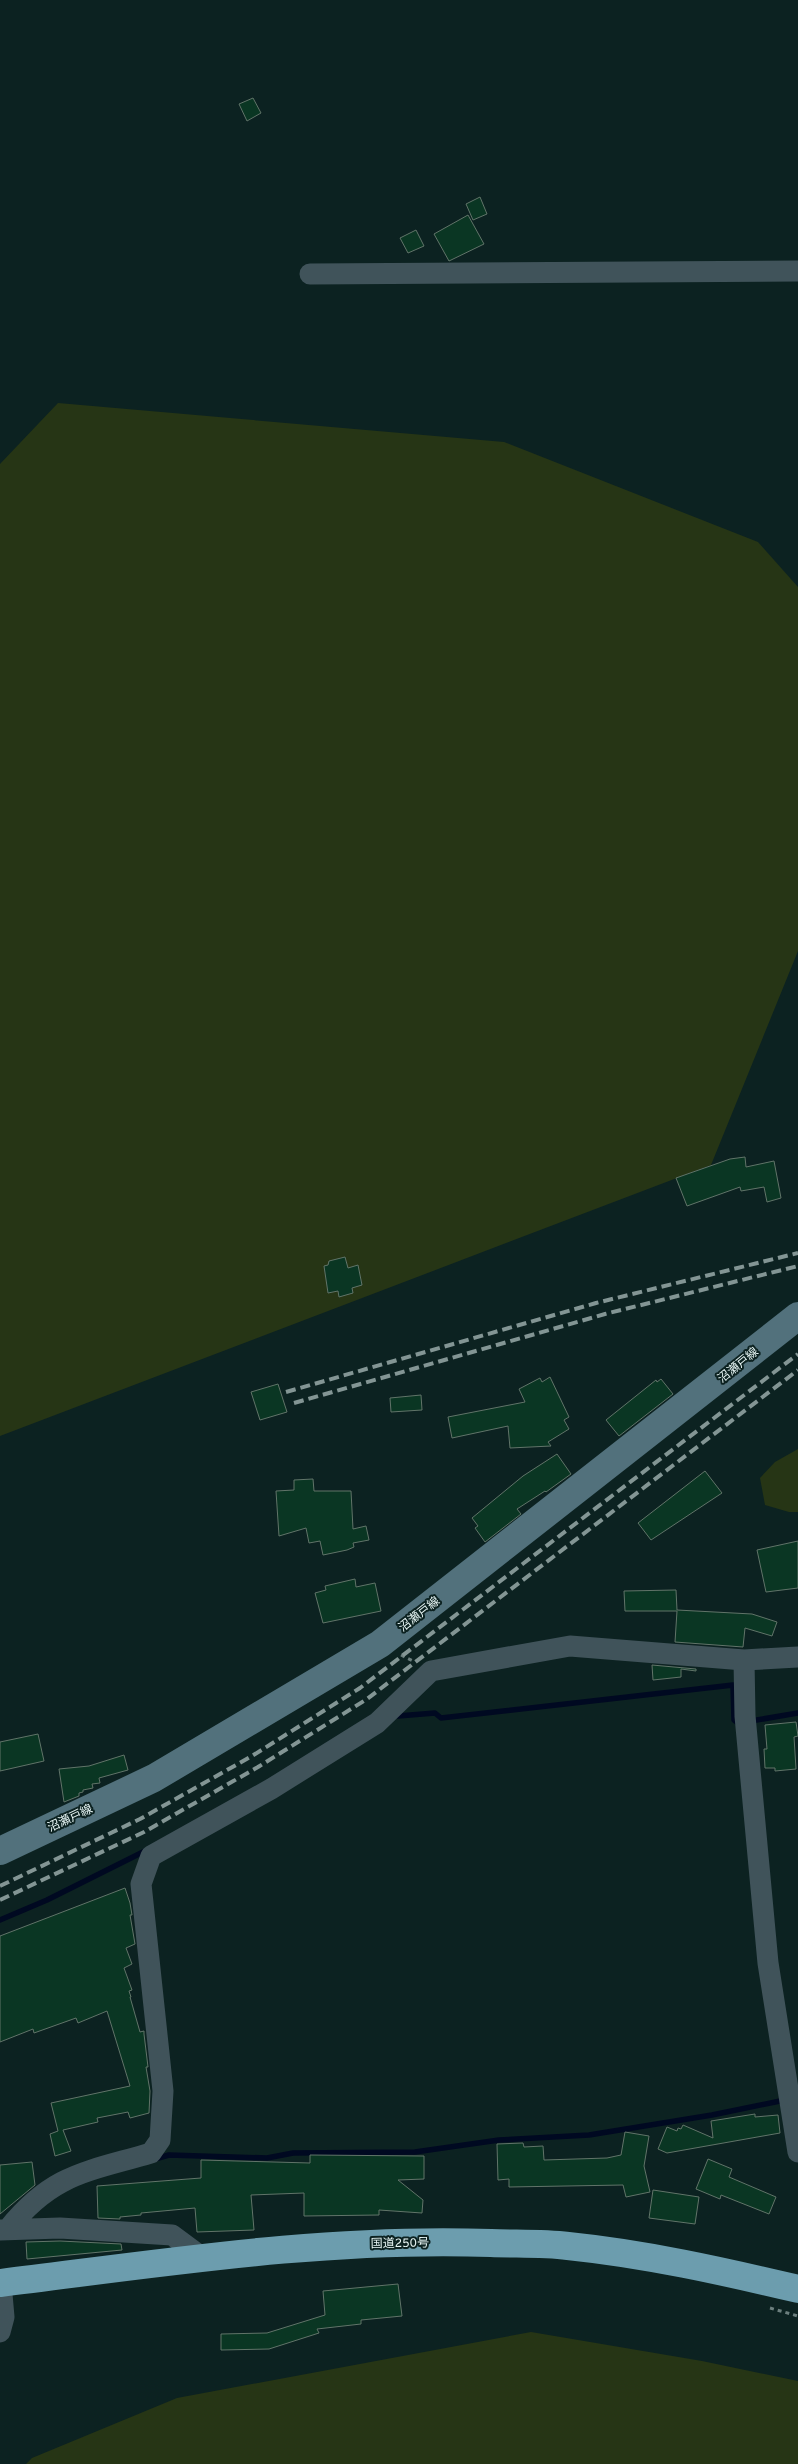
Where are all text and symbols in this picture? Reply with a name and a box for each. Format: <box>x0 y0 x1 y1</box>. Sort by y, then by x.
street label: 沼瀬戸線 <box>715 1344 762 1387</box>
street label: 沼瀬戸線 <box>396 1594 443 1636</box>
street label: 沼瀬戸線 <box>45 1802 96 1836</box>
street label: 国道250号 <box>371 2235 429 2253</box>

